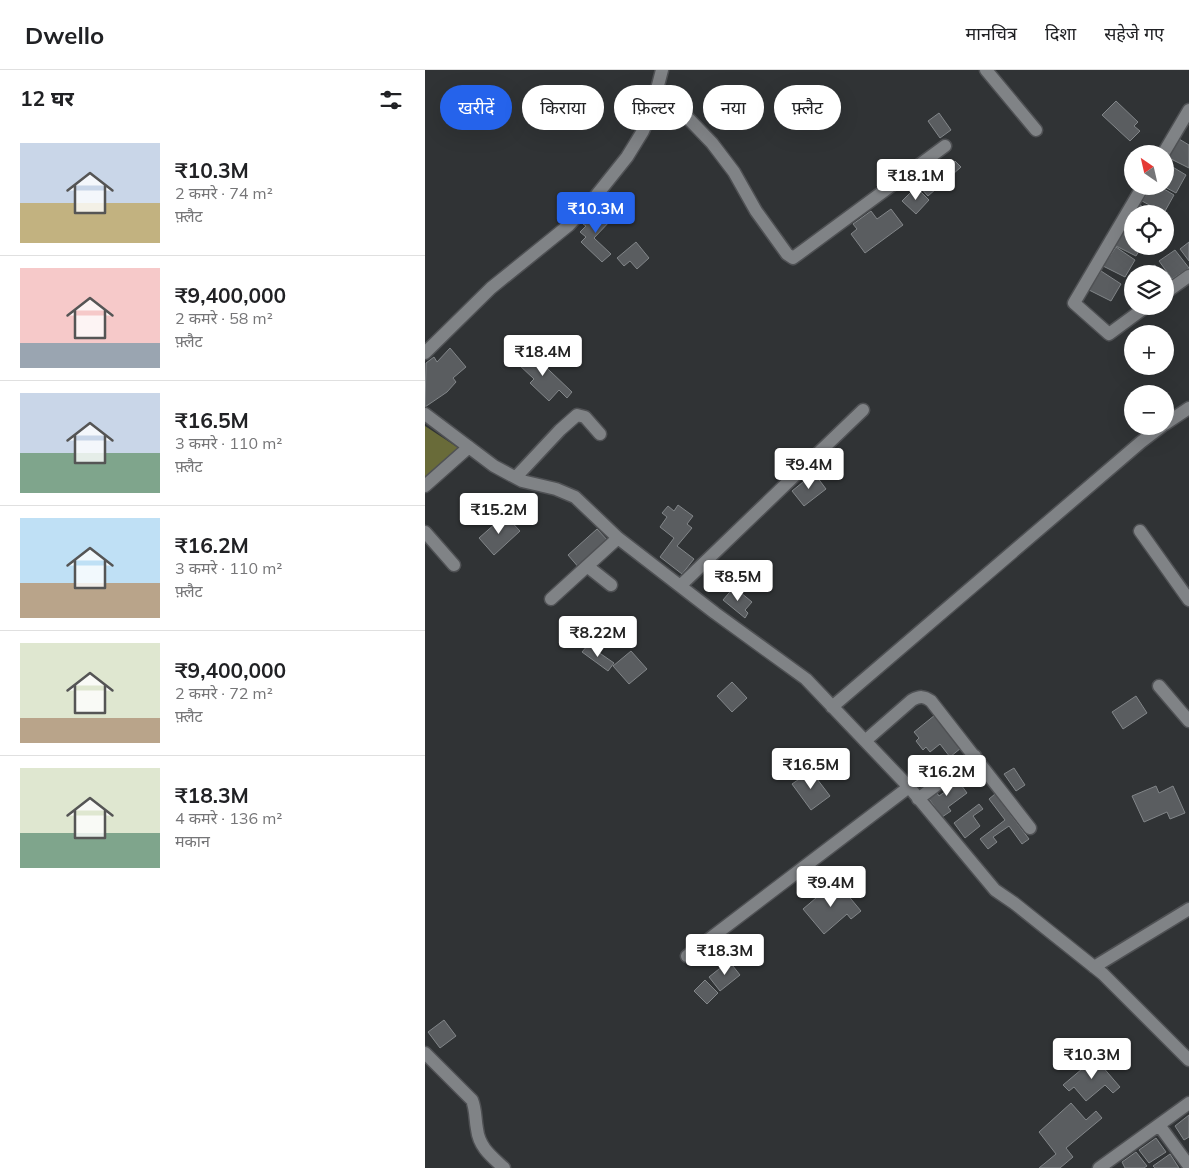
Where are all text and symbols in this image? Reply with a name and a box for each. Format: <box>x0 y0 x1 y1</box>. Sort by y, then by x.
text: Dwello <box>25 20 104 50</box>
text: मानचित्र <box>966 22 1017 45</box>
text: दिशा <box>1045 22 1076 45</box>
text: सहेजे गए <box>1104 22 1164 45</box>
text: 12 घर <box>20 85 74 111</box>
chip: खरीदें <box>440 85 512 130</box>
chip: किराया <box>522 85 604 130</box>
chip: फ़िल्टर <box>614 85 693 130</box>
chip: नया <box>703 85 764 130</box>
chip: फ़्लैट <box>774 85 841 130</box>
icon: filters <box>377 86 405 114</box>
north arrow <box>1124 145 1174 195</box>
map controls <box>1124 145 1174 435</box>
text: ₹10.3M <box>175 157 249 183</box>
pin: ₹18.1M <box>875 158 957 201</box>
icon: home <box>60 163 120 223</box>
text: ₹18.1M <box>888 165 944 185</box>
text: 2 कमरे · 74 m² <box>175 183 273 203</box>
pin: ₹10.3M <box>555 191 637 234</box>
text: ₹10.3M <box>568 198 624 218</box>
button: locate <box>1124 205 1174 255</box>
text: फ़्लैट <box>175 206 203 226</box>
button: layers <box>1124 265 1174 315</box>
text: ₹9,400,000 <box>175 282 286 308</box>
icon: home <box>60 288 120 348</box>
text: 2 कमरे · 58 m² <box>175 308 273 328</box>
button: + <box>1124 325 1174 375</box>
text: फ़्लैट <box>175 331 203 351</box>
pin: ₹18.4M <box>502 334 584 377</box>
text: ₹18.4M <box>515 341 571 361</box>
button: − <box>1124 385 1174 435</box>
text: ₹16.5M <box>175 407 249 433</box>
icon: home <box>60 413 120 473</box>
text: 3 कमरे · 110 m² <box>175 433 282 453</box>
pin: ₹9.4M <box>774 448 844 490</box>
text: ₹9.4M <box>786 454 832 474</box>
text: फ़्लैट <box>175 456 203 476</box>
pin: ₹15.2M <box>458 492 540 535</box>
text: ₹15.2M <box>471 499 527 519</box>
text: ₹16.2M <box>175 532 249 558</box>
icon: home <box>60 538 120 598</box>
text: 3 कमरे · 110 m² <box>175 558 282 578</box>
pin: ₹8.5M <box>703 560 773 602</box>
text: ₹8.5M <box>715 566 761 586</box>
text: फ़्लैट <box>175 581 203 601</box>
pin: ₹8.22M <box>557 616 639 658</box>
text: ₹8.22M <box>570 622 626 642</box>
text: ₹9,400,000 <box>175 657 286 683</box>
icon: home <box>60 663 120 723</box>
text: 2 कमरे · 72 m² <box>175 683 273 703</box>
text: फ़्लैट <box>175 706 203 726</box>
pin: ₹16.5M <box>770 748 852 790</box>
text: ₹16.5M <box>783 754 839 774</box>
pin: ₹16.2M <box>906 754 988 797</box>
text: ₹16.2M <box>919 761 975 781</box>
text: ₹18.3M <box>175 782 249 808</box>
icon: home <box>60 788 120 848</box>
text: 4 कमरे · 136 m² <box>175 808 282 828</box>
text: मकान <box>175 831 210 851</box>
pin: ₹9.4M <box>796 866 866 908</box>
text: ₹9.4M <box>808 872 854 892</box>
pin: ₹18.3M <box>684 934 766 976</box>
text: ₹18.3M <box>697 940 753 960</box>
pin: ₹10.3M <box>1051 1038 1133 1080</box>
text: ₹10.3M <box>1064 1044 1120 1064</box>

